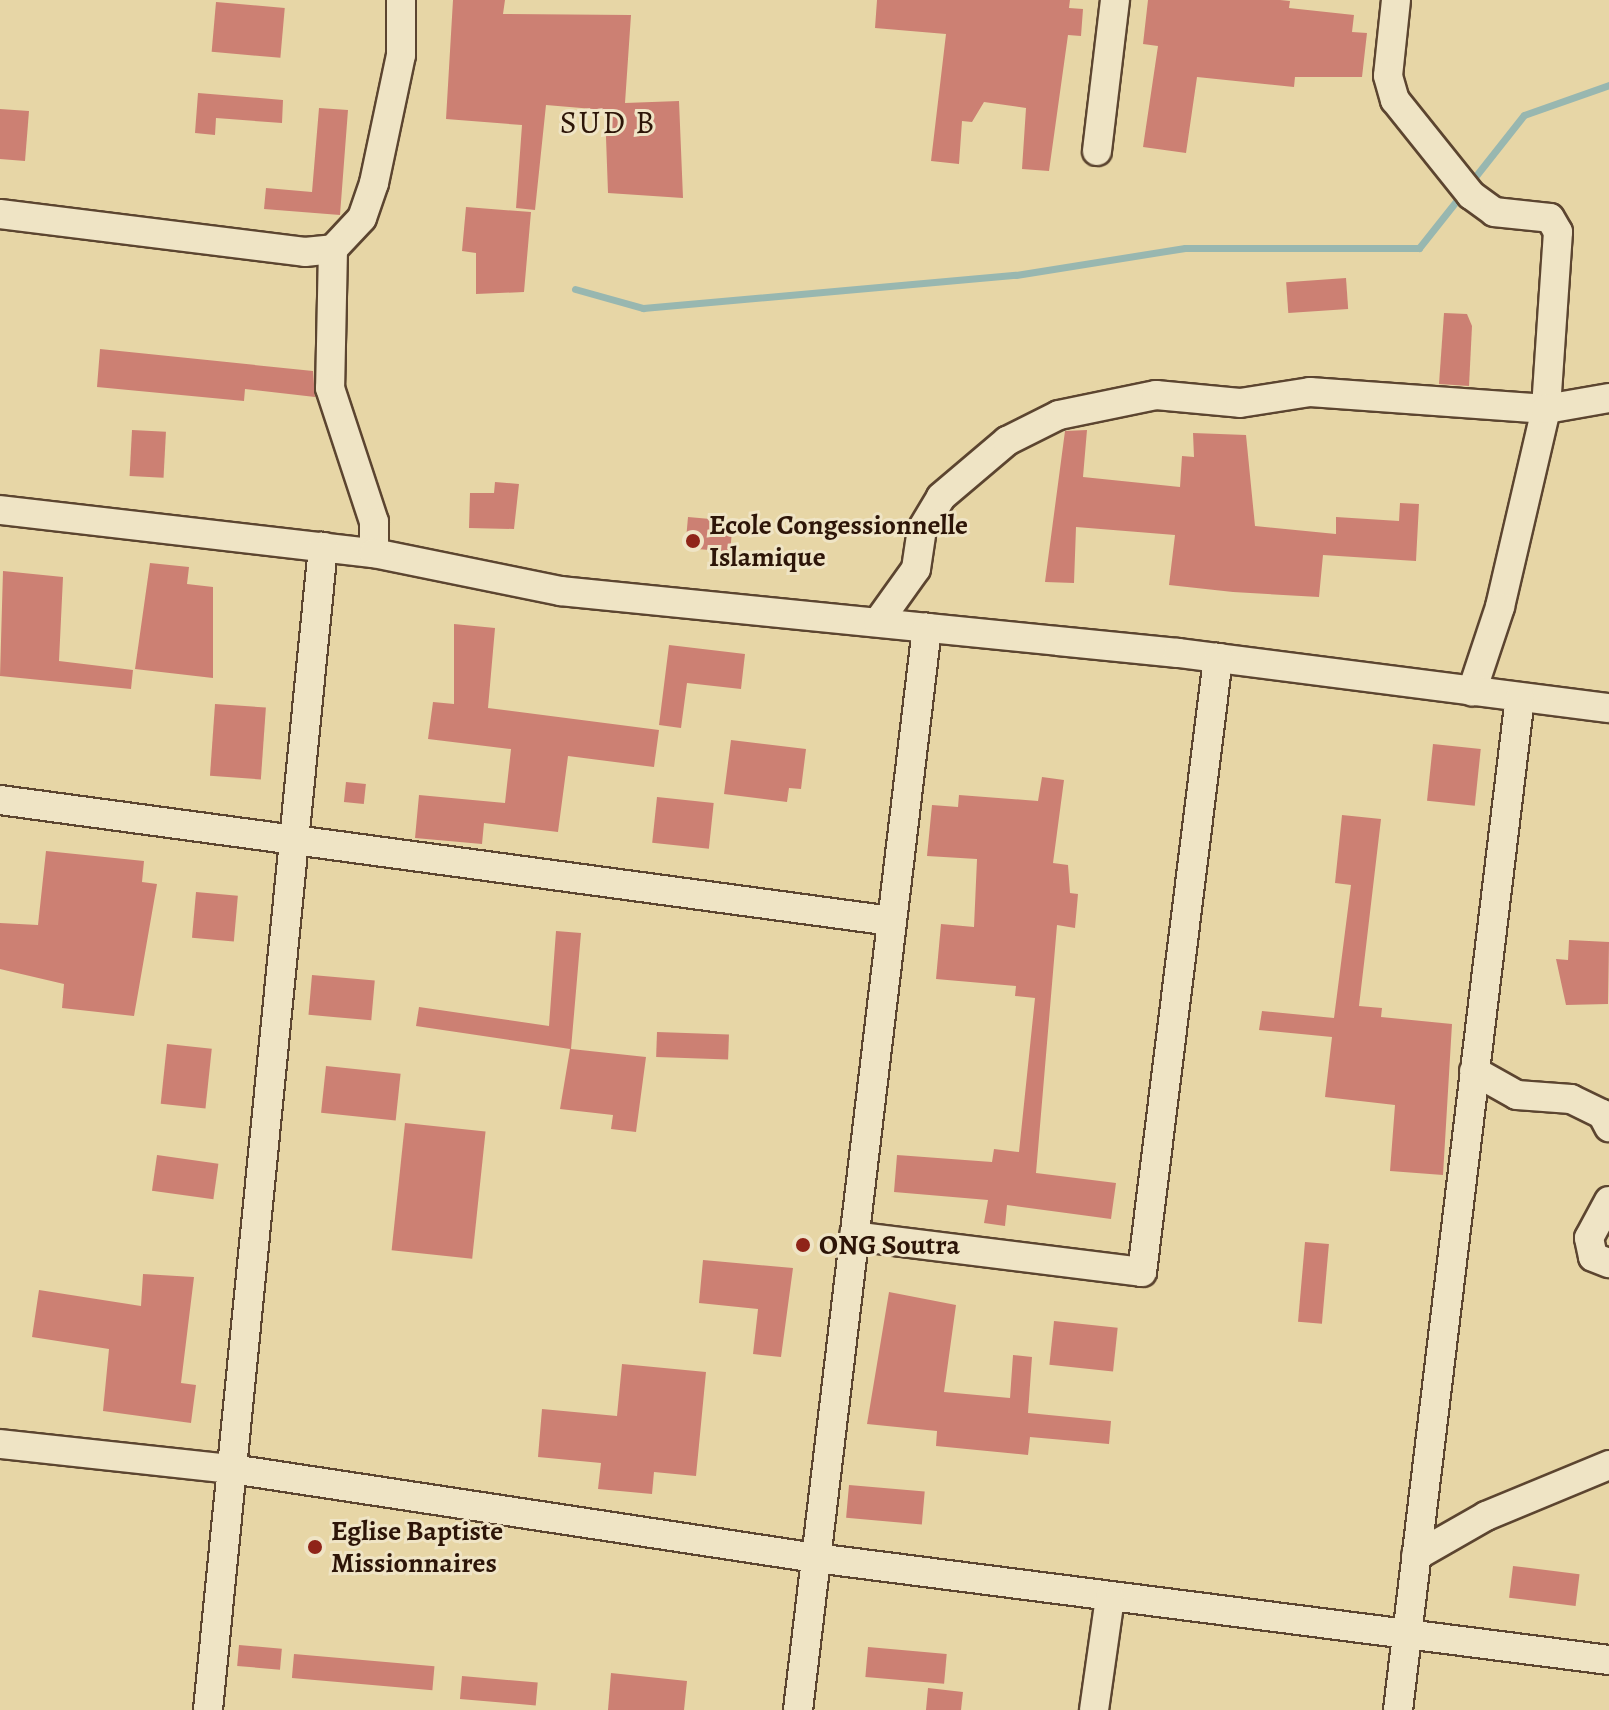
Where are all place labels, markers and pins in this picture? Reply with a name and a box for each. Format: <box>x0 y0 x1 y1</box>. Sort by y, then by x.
place label: Ecole Congessionnelle Islamique <box>709 508 968 574</box>
marker: Ecole Congessionnelle Islamique <box>684 532 702 550</box>
place label: ONG Soutra <box>819 1228 960 1262</box>
marker: ONG Soutra <box>794 1236 812 1254</box>
place label: Eglise Baptiste Missionnaires <box>331 1514 503 1580</box>
marker: Eglise Baptiste Missionnaires <box>306 1538 324 1556</box>

